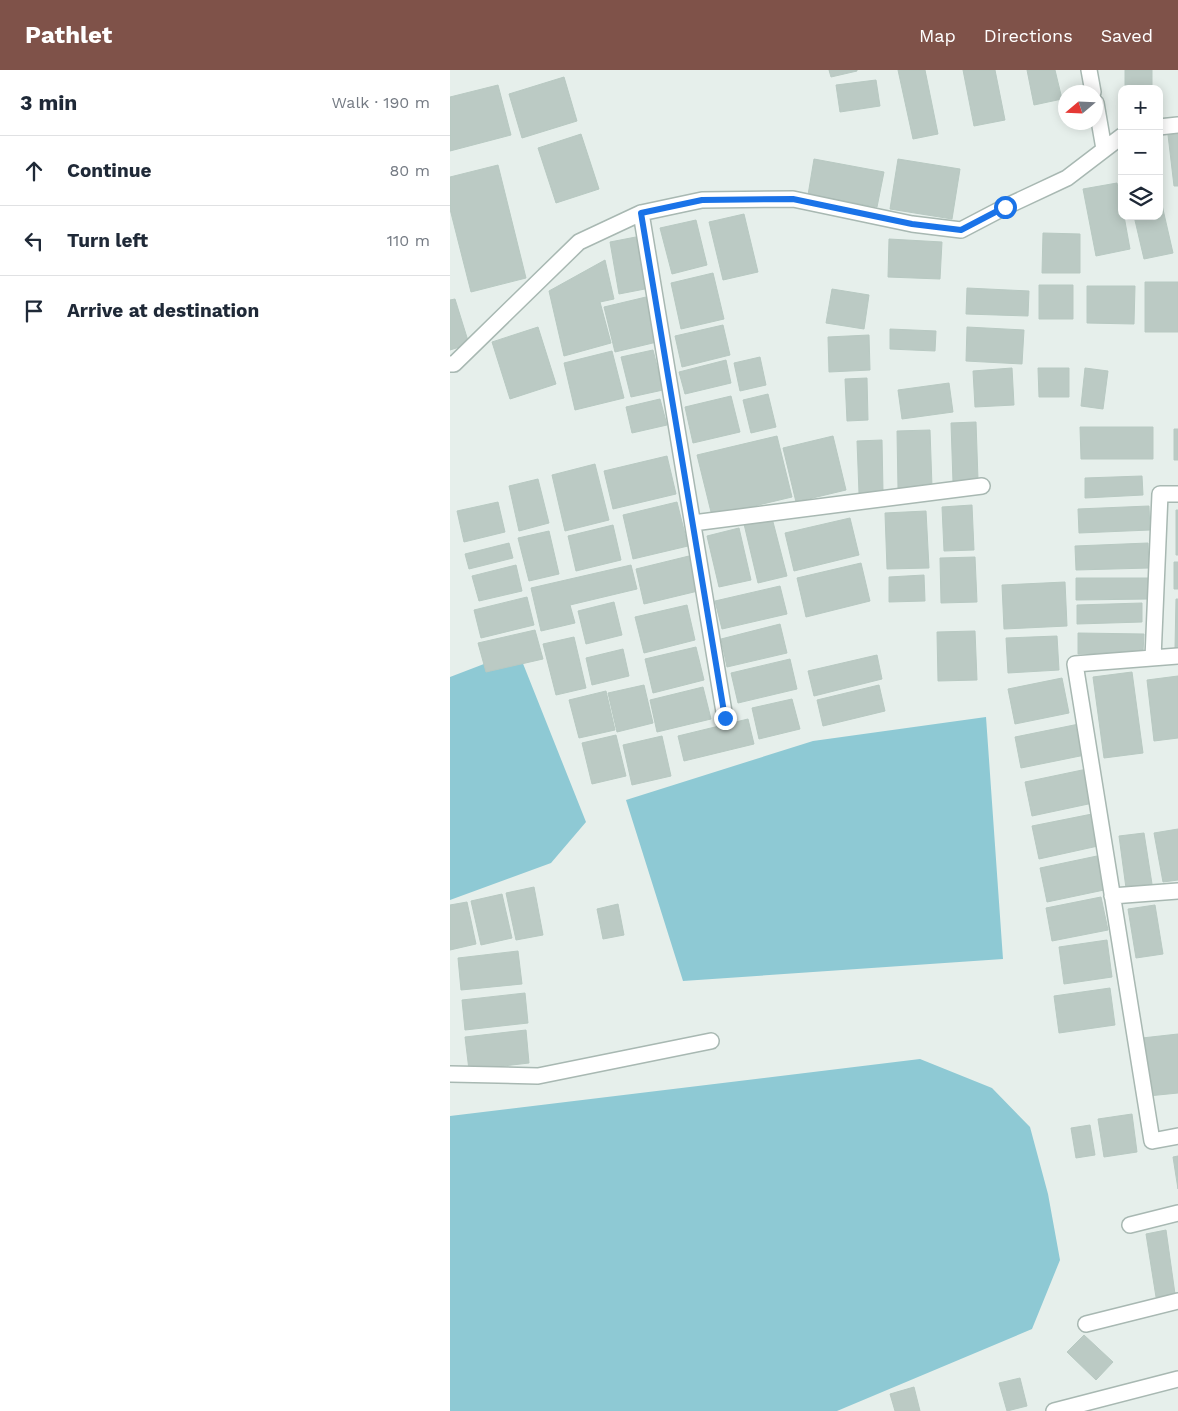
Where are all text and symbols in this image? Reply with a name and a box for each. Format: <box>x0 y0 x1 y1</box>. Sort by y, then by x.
text: Pathlet <box>25 21 112 49</box>
text: Map <box>919 25 956 46</box>
text: Directions <box>984 25 1073 46</box>
text: Saved <box>1101 25 1153 46</box>
north arrow <box>1058 85 1103 130</box>
map controls <box>1118 85 1163 220</box>
button: + <box>1118 85 1163 130</box>
text: 3 min <box>20 90 77 115</box>
text: Walk · 190 m <box>332 93 430 112</box>
button: − <box>1118 130 1163 175</box>
icon: ahead <box>20 157 48 185</box>
text: Continue <box>67 159 151 182</box>
text: 80 m <box>389 161 430 180</box>
button: layers <box>1118 175 1163 220</box>
route start <box>994 196 1017 219</box>
icon: left <box>20 227 48 255</box>
text: Turn left <box>67 229 148 252</box>
text: 110 m <box>387 231 430 250</box>
icon: arrive <box>20 297 48 325</box>
text: Arrive at destination <box>67 299 259 322</box>
route end <box>714 707 737 730</box>

